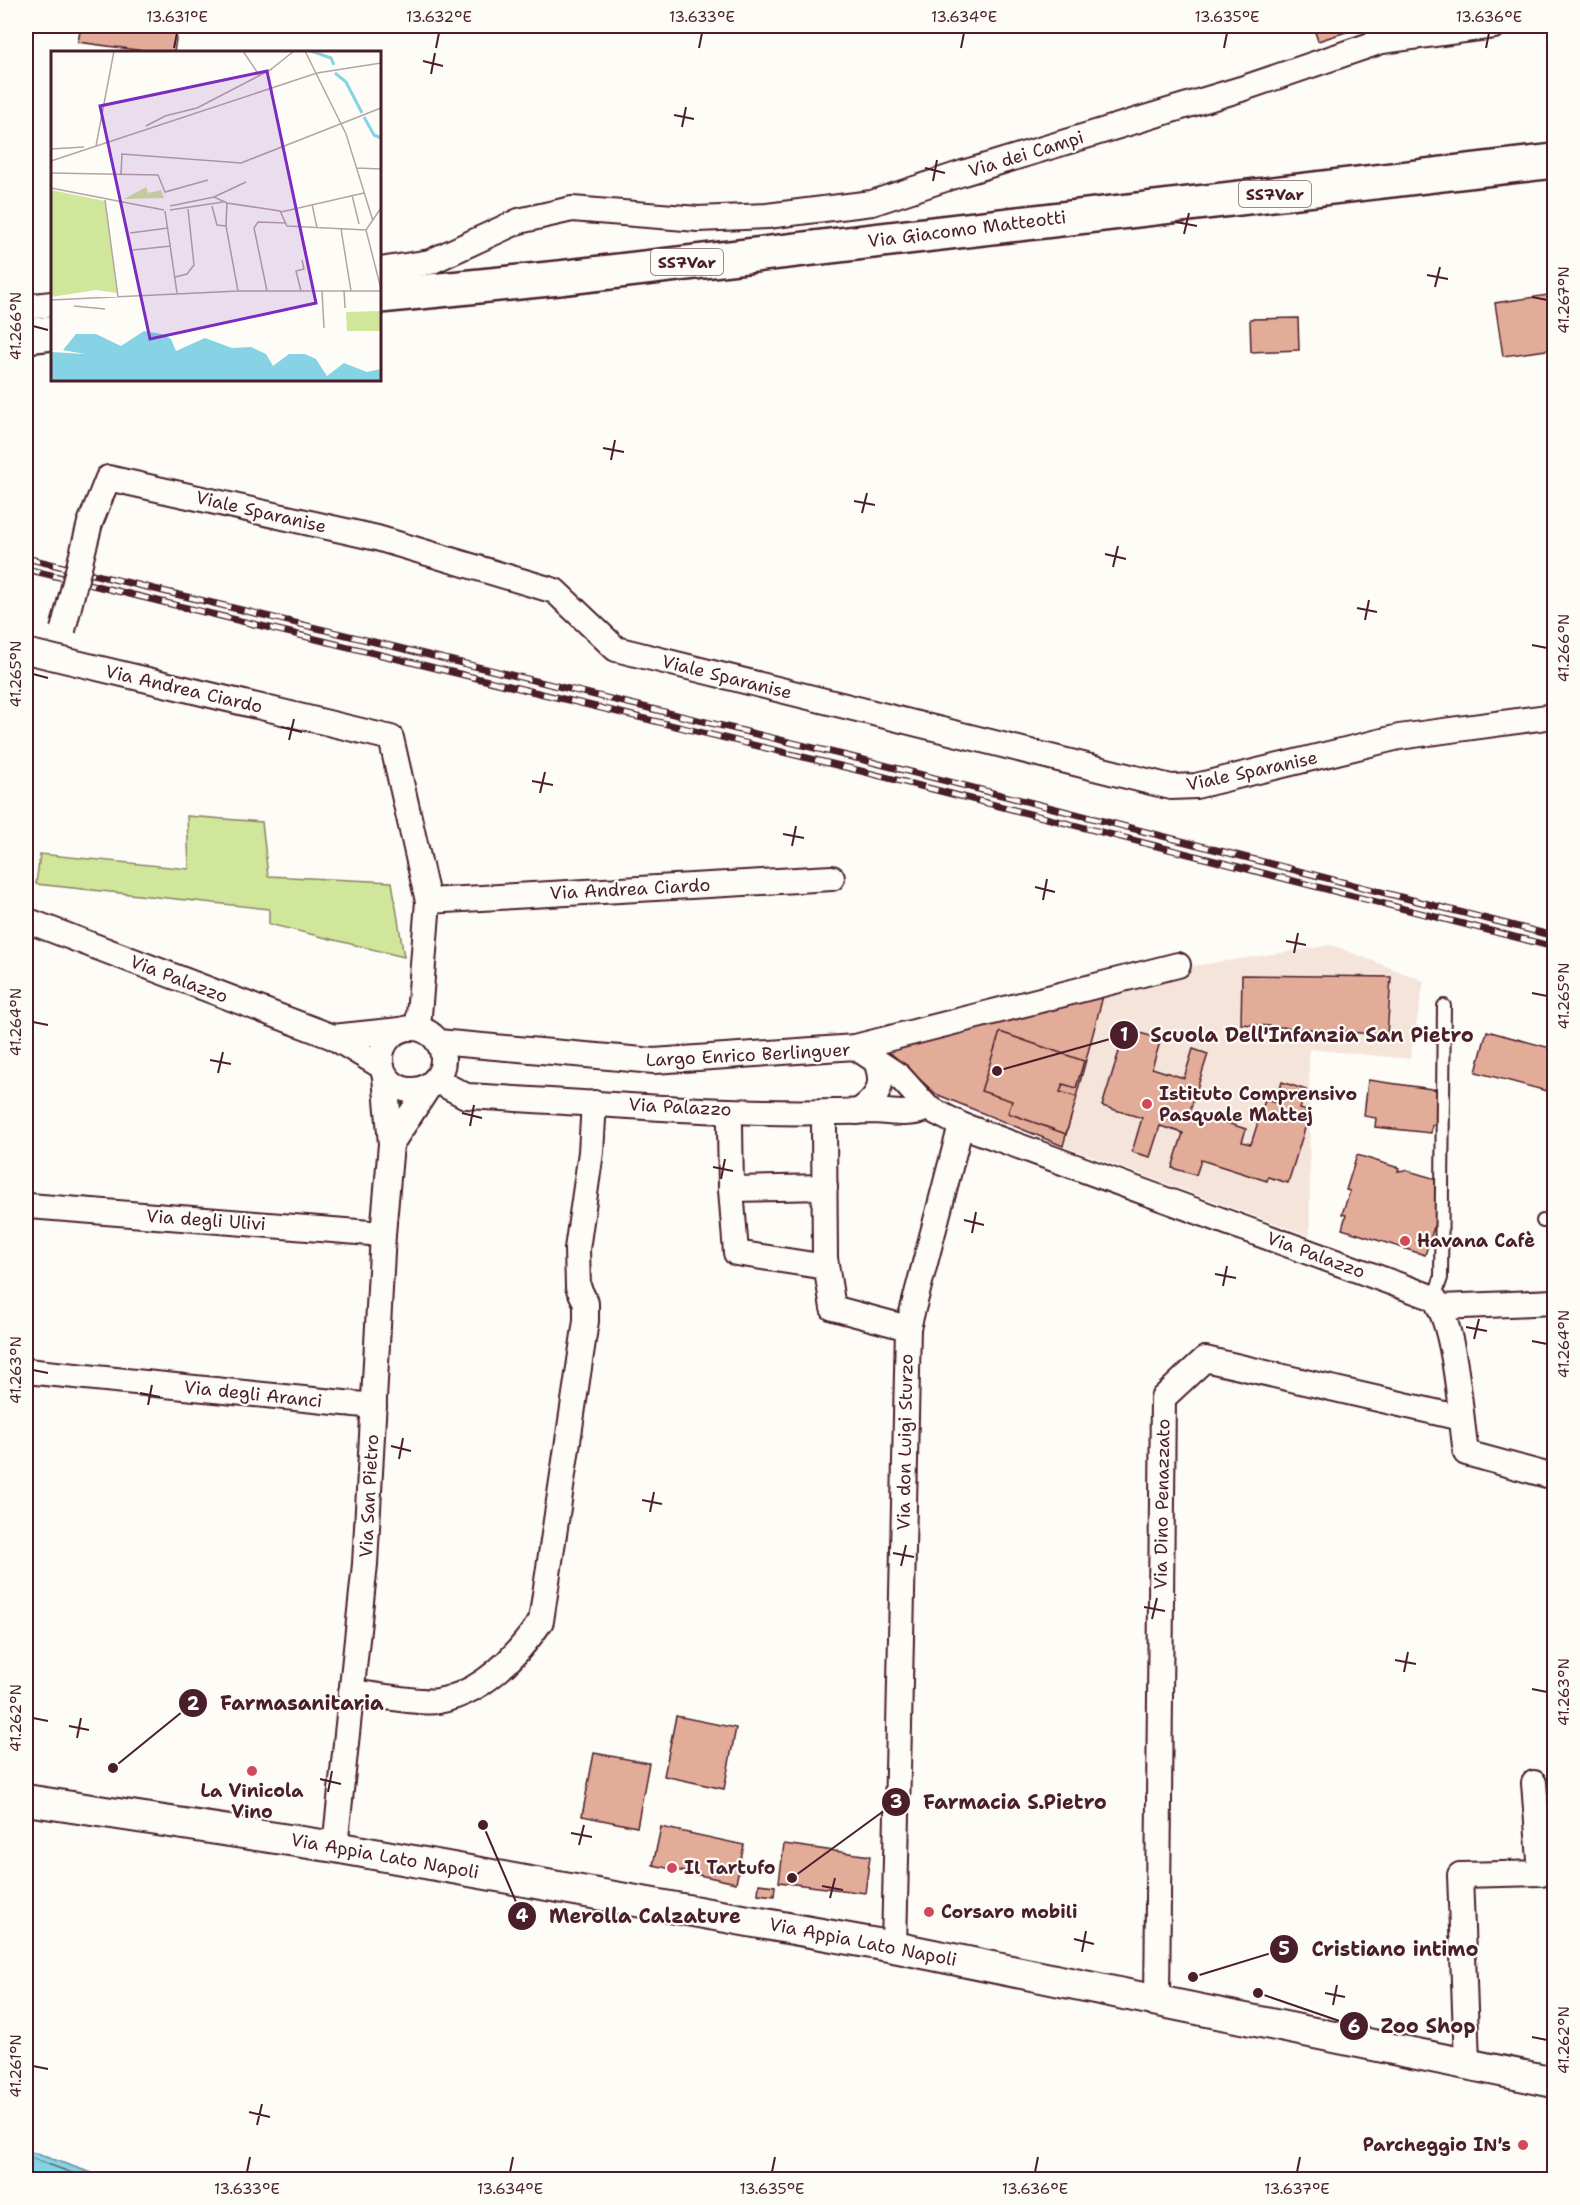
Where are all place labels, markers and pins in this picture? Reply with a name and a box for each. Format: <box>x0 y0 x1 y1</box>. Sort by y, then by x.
callout: Scuola Dell'Infanzia San Pietro <box>1109 1016 1486 1054</box>
place label: Istituto Comprensivo Pasquale Mattej <box>1159 1082 1357 1127</box>
marker: Istituto Comprensivo Pasquale Mattej <box>1140 1097 1154 1111</box>
place label: Havana Cafè <box>1417 1229 1535 1253</box>
marker: Havana Cafè <box>1398 1234 1412 1248</box>
callout: Farmasanitaria <box>178 1684 396 1722</box>
marker: La Vinicola Vino <box>245 1764 259 1778</box>
place label: La Vinicola Vino <box>200 1779 304 1824</box>
callout: Farmacia S.Pietro <box>881 1783 1119 1821</box>
place label: Il Tartufo <box>684 1856 776 1880</box>
marker: Il Tartufo <box>665 1861 679 1875</box>
callout: Merolla Calzature <box>507 1897 753 1935</box>
place label: Corsaro mobili <box>941 1900 1077 1924</box>
marker: Corsaro mobili <box>922 1905 936 1919</box>
callout: Cristiano intimo <box>1269 1930 1490 1968</box>
callout: Zoo Shop <box>1339 2007 1488 2045</box>
place label: Parcheggio IN's <box>1363 2133 1511 2157</box>
marker: Parcheggio IN's <box>1516 2138 1530 2152</box>

